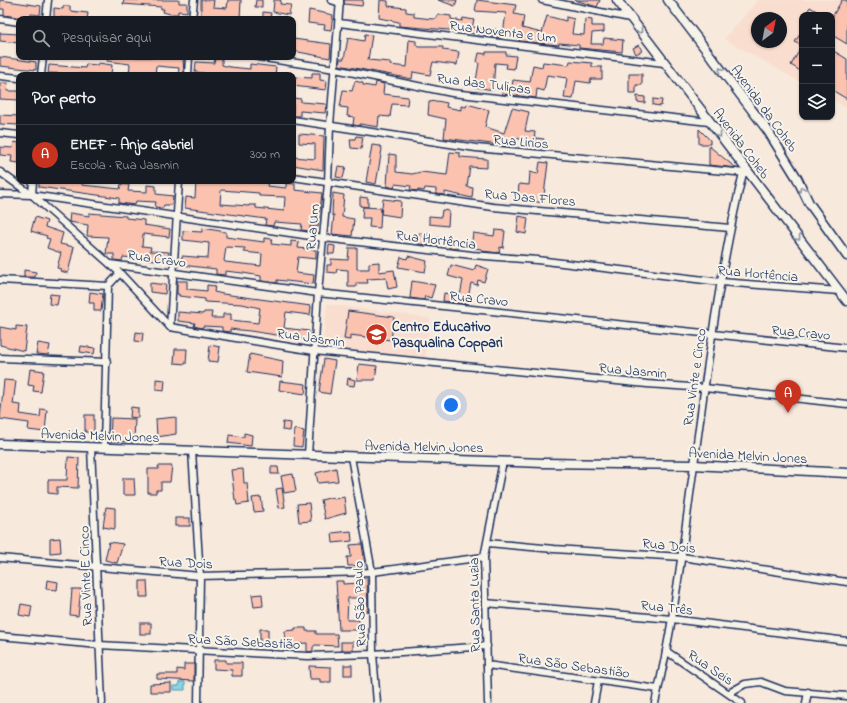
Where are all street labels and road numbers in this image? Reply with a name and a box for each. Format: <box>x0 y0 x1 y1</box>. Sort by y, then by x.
street label: Rua Noventa e Um <box>448 16 558 49</box>
street label: Avenida da Coheb <box>725 61 803 157</box>
street label: Rua das Tulipas <box>435 68 532 101</box>
street label: Avenida Coheb <box>707 104 775 184</box>
street label: Rua Lirios <box>492 130 550 155</box>
street label: Rua Das Flores <box>483 184 576 213</box>
street label: Rua Um <box>301 203 326 251</box>
street label: Rua Hortência <box>394 225 477 256</box>
street label: Rua Cravo <box>126 245 187 274</box>
street label: Rua Hortência <box>717 261 799 288</box>
street label: Rua Cravo <box>448 286 509 313</box>
street label: Rua Cravo <box>771 320 831 347</box>
street label: Rua Jasmin <box>275 323 346 354</box>
street label: Rua Vinte e Cinco <box>678 327 713 427</box>
street label: Rua Jasmin <box>598 358 668 385</box>
street label: Avenida Melvin Jones <box>40 424 160 449</box>
street label: Avenida Melvin Jones <box>364 436 484 459</box>
street label: Avenida Melvin Jones <box>688 443 808 470</box>
street label: Rua Vinte E Cinco <box>74 525 99 627</box>
street label: Rua Dois <box>641 533 697 560</box>
street label: Rua Dois <box>158 552 213 575</box>
street label: Rua Santa Luzia <box>464 557 487 653</box>
street label: Rua São Paulo <box>349 561 372 647</box>
street label: Rua Três <box>640 595 694 622</box>
street label: Rua São Sebastião <box>187 629 301 656</box>
street label: Rua Seis <box>683 645 737 691</box>
street label: Rua São Sebastião <box>517 648 631 685</box>

